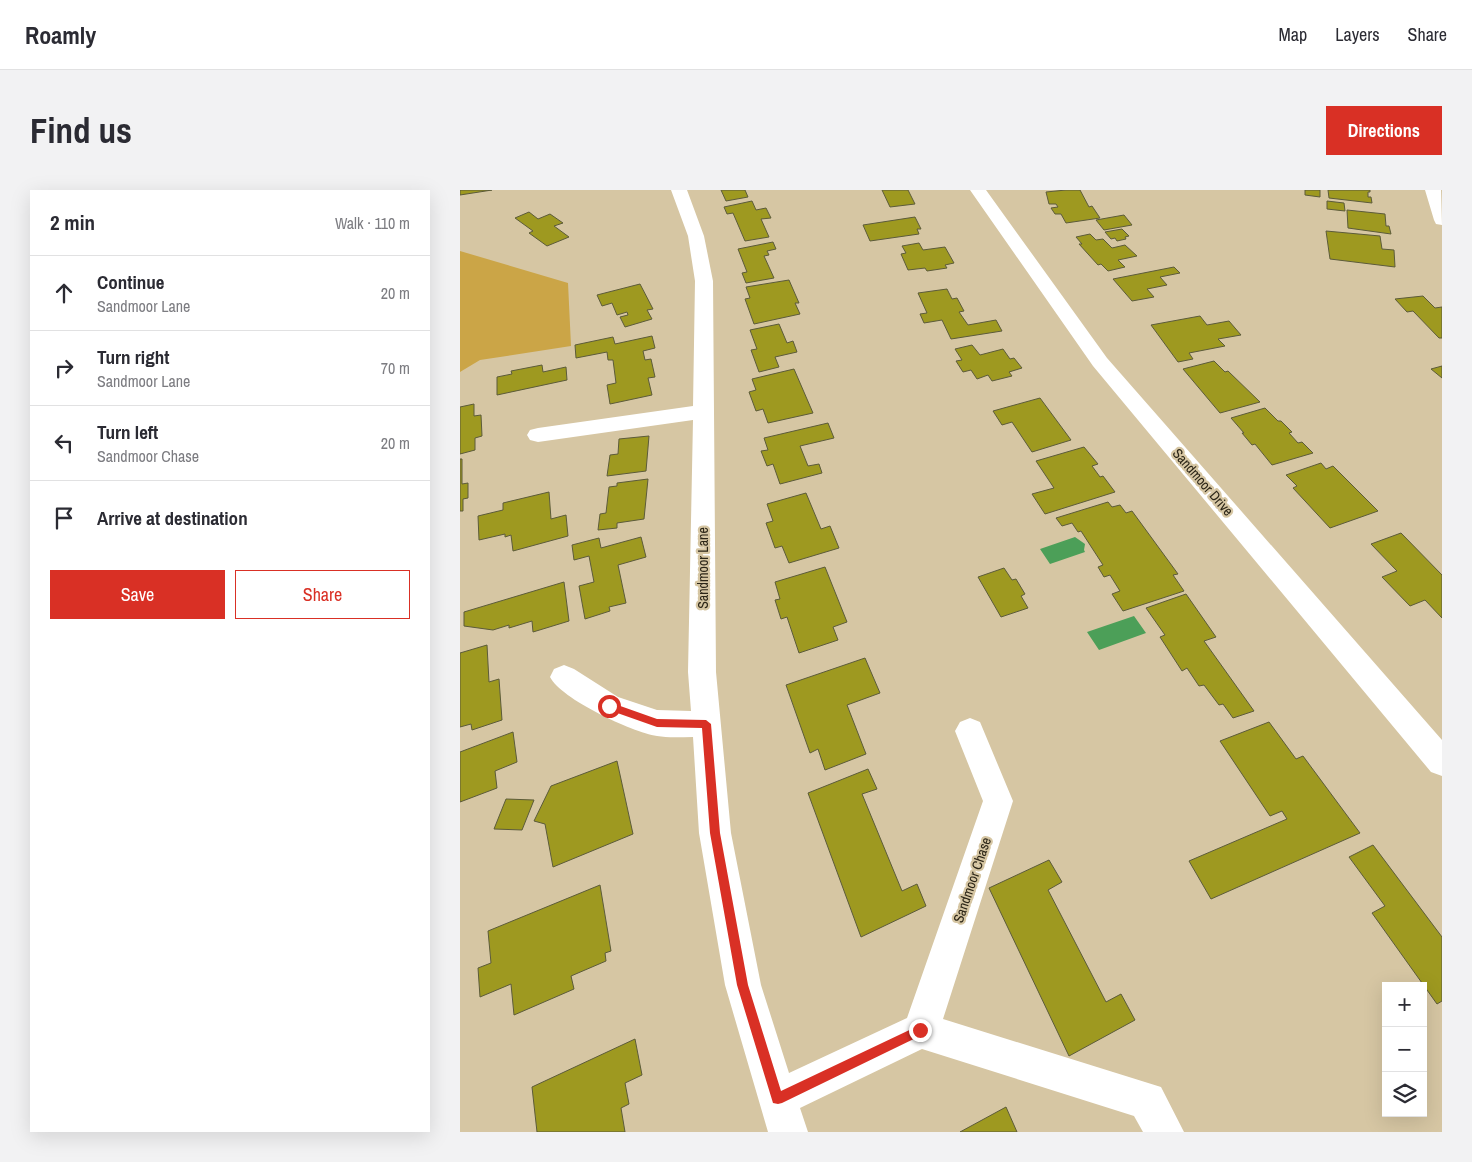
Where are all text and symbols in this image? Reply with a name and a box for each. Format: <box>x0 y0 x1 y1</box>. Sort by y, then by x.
text: Roamly <box>25 19 96 51</box>
text: Map <box>1279 22 1307 47</box>
text: Layers <box>1335 22 1380 47</box>
text: Share <box>1408 22 1447 47</box>
button: Directions <box>1326 106 1442 155</box>
text: Find us <box>30 107 132 154</box>
text: 2 min <box>50 208 95 237</box>
text: Walk · 110 m <box>335 212 410 234</box>
text: Continue <box>97 269 165 295</box>
icon: ahead <box>50 279 78 307</box>
text: 20 m <box>381 282 410 304</box>
text: Sandmoor Lane <box>97 295 190 317</box>
text: Turn right <box>97 344 169 370</box>
icon: right <box>50 354 78 382</box>
text: 70 m <box>381 357 410 379</box>
text: Sandmoor Lane <box>97 370 190 392</box>
text: Turn left <box>97 419 158 445</box>
icon: left <box>50 429 78 457</box>
text: 20 m <box>381 432 410 454</box>
text: Sandmoor Chase <box>97 445 199 467</box>
street label: Sandmoor Drive <box>1169 445 1237 519</box>
icon: arrive <box>50 504 78 532</box>
text: Arrive at destination <box>97 505 248 531</box>
street label: Sandmoor Lane <box>694 527 712 609</box>
button: Save <box>50 570 225 619</box>
button: Share <box>235 570 410 619</box>
route start <box>598 695 621 718</box>
street label: Sandmoor Chase <box>949 835 995 925</box>
map controls <box>1382 982 1427 1117</box>
button: + <box>1382 982 1427 1027</box>
route end <box>909 1019 932 1042</box>
button: − <box>1382 1027 1427 1072</box>
button: layers <box>1382 1072 1427 1117</box>

